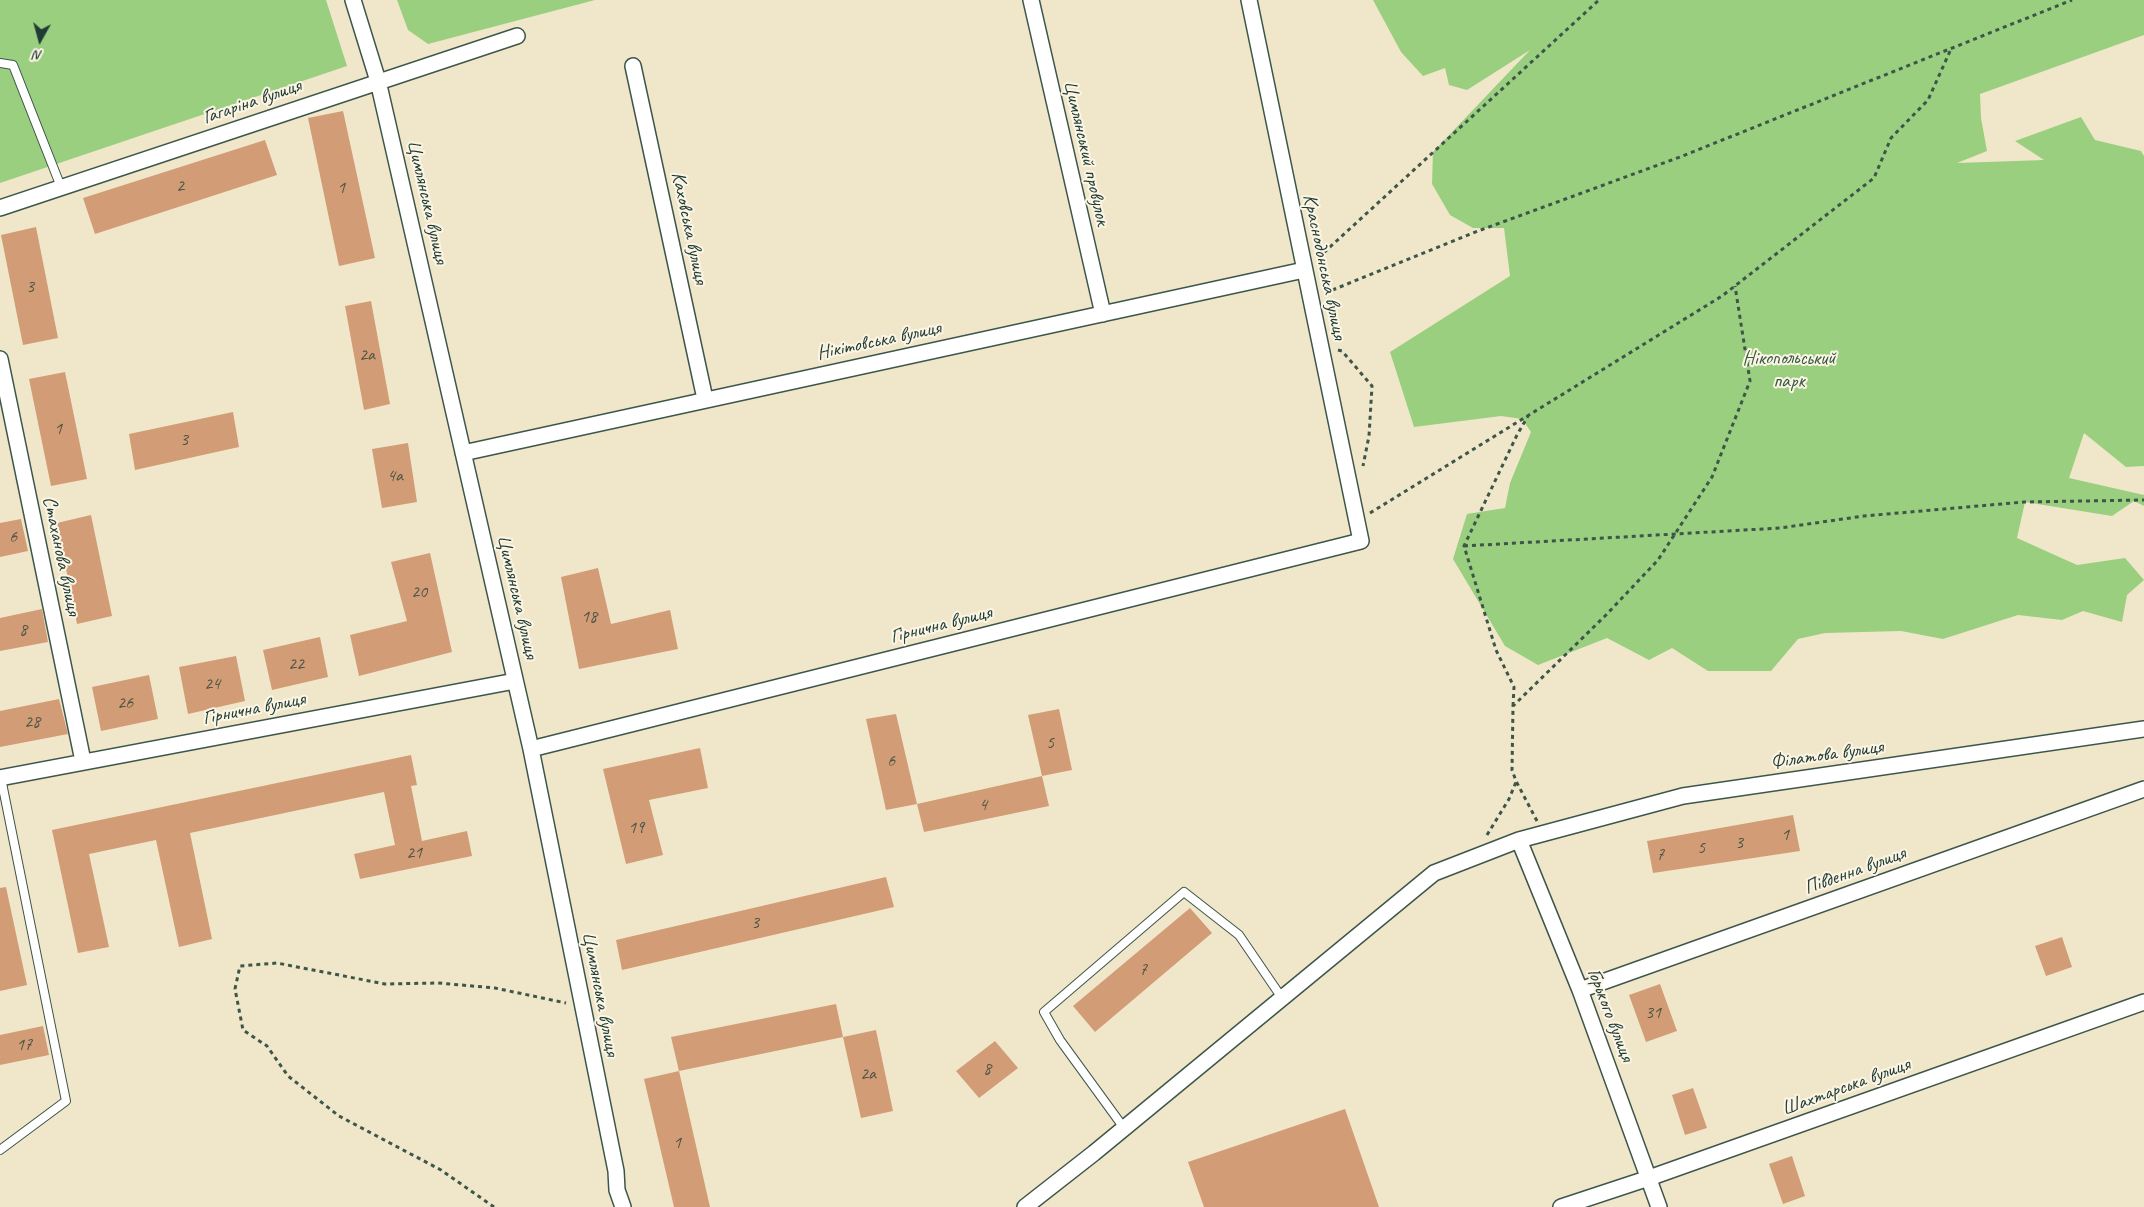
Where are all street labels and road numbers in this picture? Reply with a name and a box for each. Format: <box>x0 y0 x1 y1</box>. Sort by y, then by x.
street label: Гагаріна вулиця <box>200 74 304 130</box>
street label: Цимлянський провулок <box>1058 78 1114 228</box>
street label: Цимлянська вулиця <box>401 138 453 266</box>
street label: Каховська вулиця <box>665 170 713 286</box>
street label: Краснодонська вулиця <box>1297 192 1351 342</box>
street label: Нікітовська вулиця <box>815 316 943 366</box>
street label: Стаханова вулиця <box>37 494 85 618</box>
street label: Цимлянська вулиця <box>491 533 543 661</box>
street label: Гірнична вулиця <box>888 601 994 649</box>
street label: Гірнична вулиця <box>201 687 307 731</box>
street label: Філатова вулиця <box>1769 735 1885 775</box>
street label: Південна вулиця <box>1801 842 1909 900</box>
street label: Цимлянська вулиця <box>576 930 624 1058</box>
street label: Горького вулиця <box>1581 965 1639 1065</box>
street label: Шахтарська вулиця <box>1779 1053 1913 1121</box>

